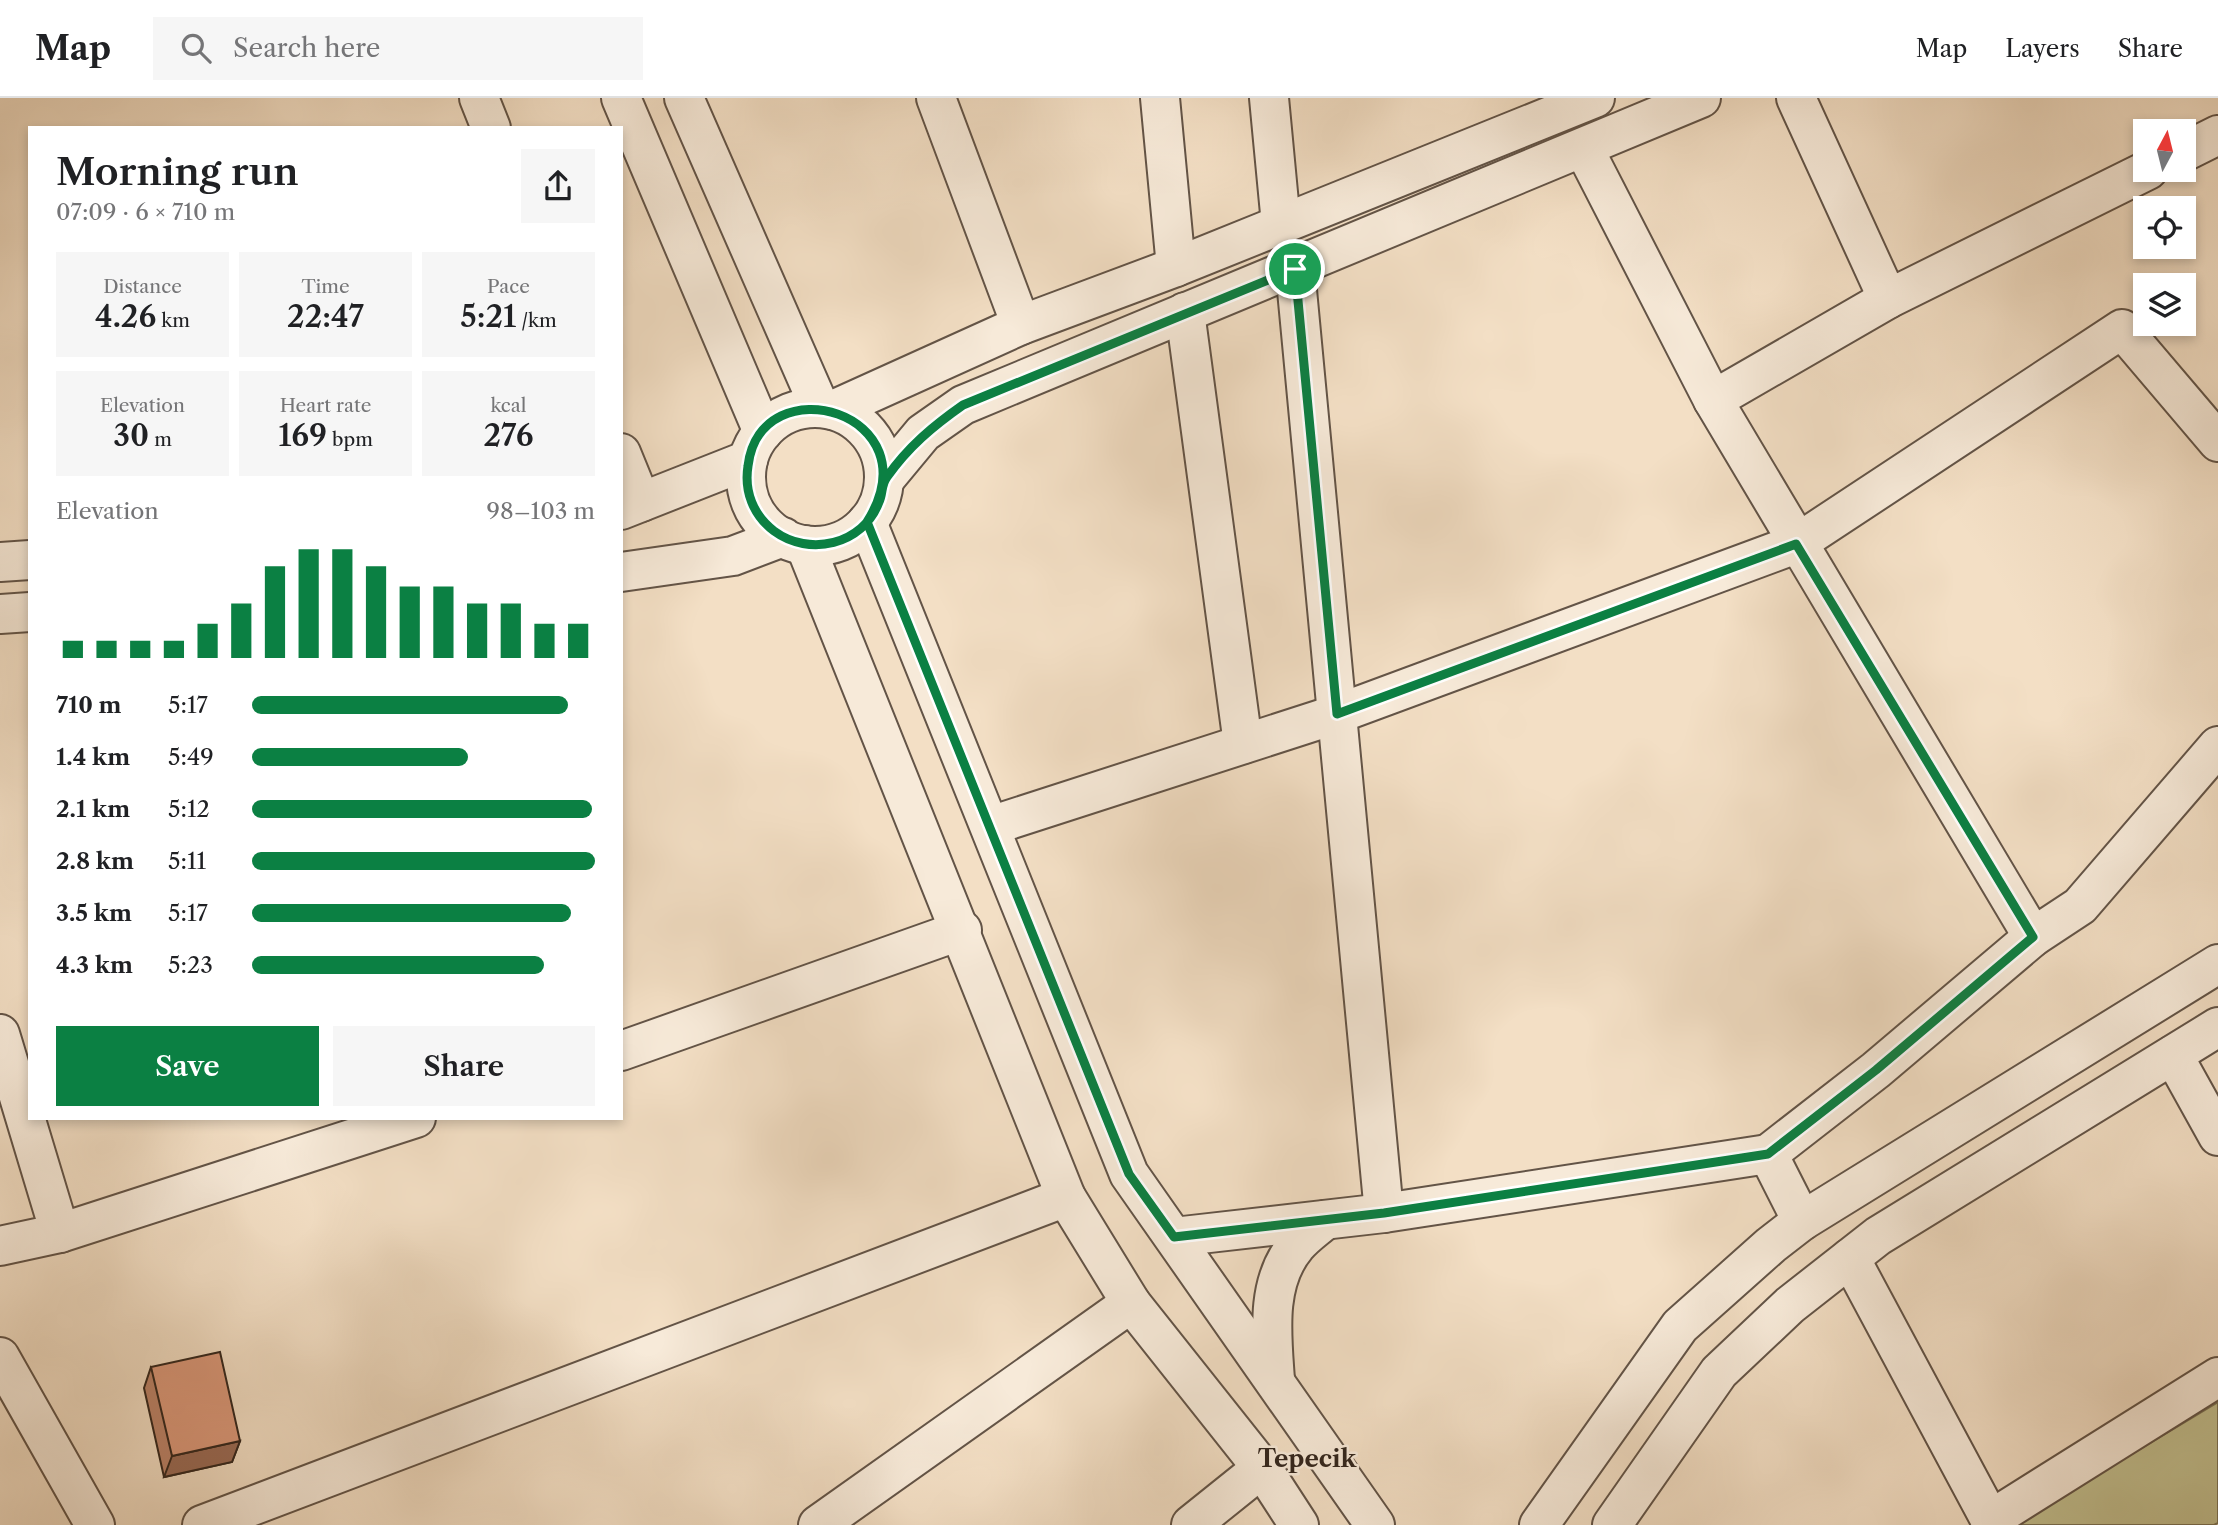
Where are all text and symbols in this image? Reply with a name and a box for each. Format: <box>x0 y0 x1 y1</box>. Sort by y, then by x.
search box <box>153 17 643 80</box>
text: Map <box>35 28 111 69</box>
icon: search <box>177 29 215 67</box>
text: Search here <box>233 32 380 64</box>
text: Map <box>1916 34 1967 63</box>
text: Layers <box>2005 34 2080 63</box>
text: Share <box>2118 34 2183 63</box>
north arrow <box>2133 119 2196 182</box>
map controls <box>2133 119 2196 336</box>
text: Morning run <box>56 148 299 195</box>
button: share <box>521 149 595 223</box>
button: locate <box>2133 196 2196 259</box>
text: 07:09 · 6 × 710 m <box>56 198 235 226</box>
pin <box>1265 239 1325 299</box>
icon: arrive <box>1276 250 1314 288</box>
button: layers <box>2133 273 2196 336</box>
text: Distance <box>103 275 182 298</box>
text: Time <box>301 275 350 298</box>
text: Pace <box>487 275 530 298</box>
text: 4.26 <box>95 298 156 335</box>
text: 22:47 <box>287 298 364 335</box>
text: 5:21 <box>460 298 516 335</box>
text: km <box>156 309 190 332</box>
text: /km <box>516 309 557 332</box>
text: Elevation <box>100 394 185 417</box>
text: Heart rate <box>280 394 371 417</box>
text: kcal <box>491 394 526 417</box>
text: 30 <box>113 417 149 454</box>
text: 169 <box>278 417 327 454</box>
text: 276 <box>483 417 534 454</box>
text: m <box>149 428 172 451</box>
text: bpm <box>327 428 373 451</box>
text: Elevation <box>56 497 159 525</box>
text: 98–103 m <box>487 497 595 525</box>
text: 710 m <box>56 691 121 719</box>
text: 5:17 <box>168 691 208 719</box>
text: 1.4 km <box>56 743 130 771</box>
text: 5:49 <box>168 743 214 771</box>
text: 2.1 km <box>56 795 130 823</box>
text: 5:12 <box>168 795 210 823</box>
text: 2.8 km <box>56 847 134 875</box>
text: 5:11 <box>168 847 206 875</box>
text: 3.5 km <box>56 899 132 927</box>
text: 5:17 <box>168 899 208 927</box>
text: 4.3 km <box>56 951 133 979</box>
text: 5:23 <box>168 951 213 979</box>
button: Save <box>56 1026 319 1106</box>
button: Share <box>333 1026 595 1106</box>
district label: Tepecik <box>1258 1444 1358 1473</box>

